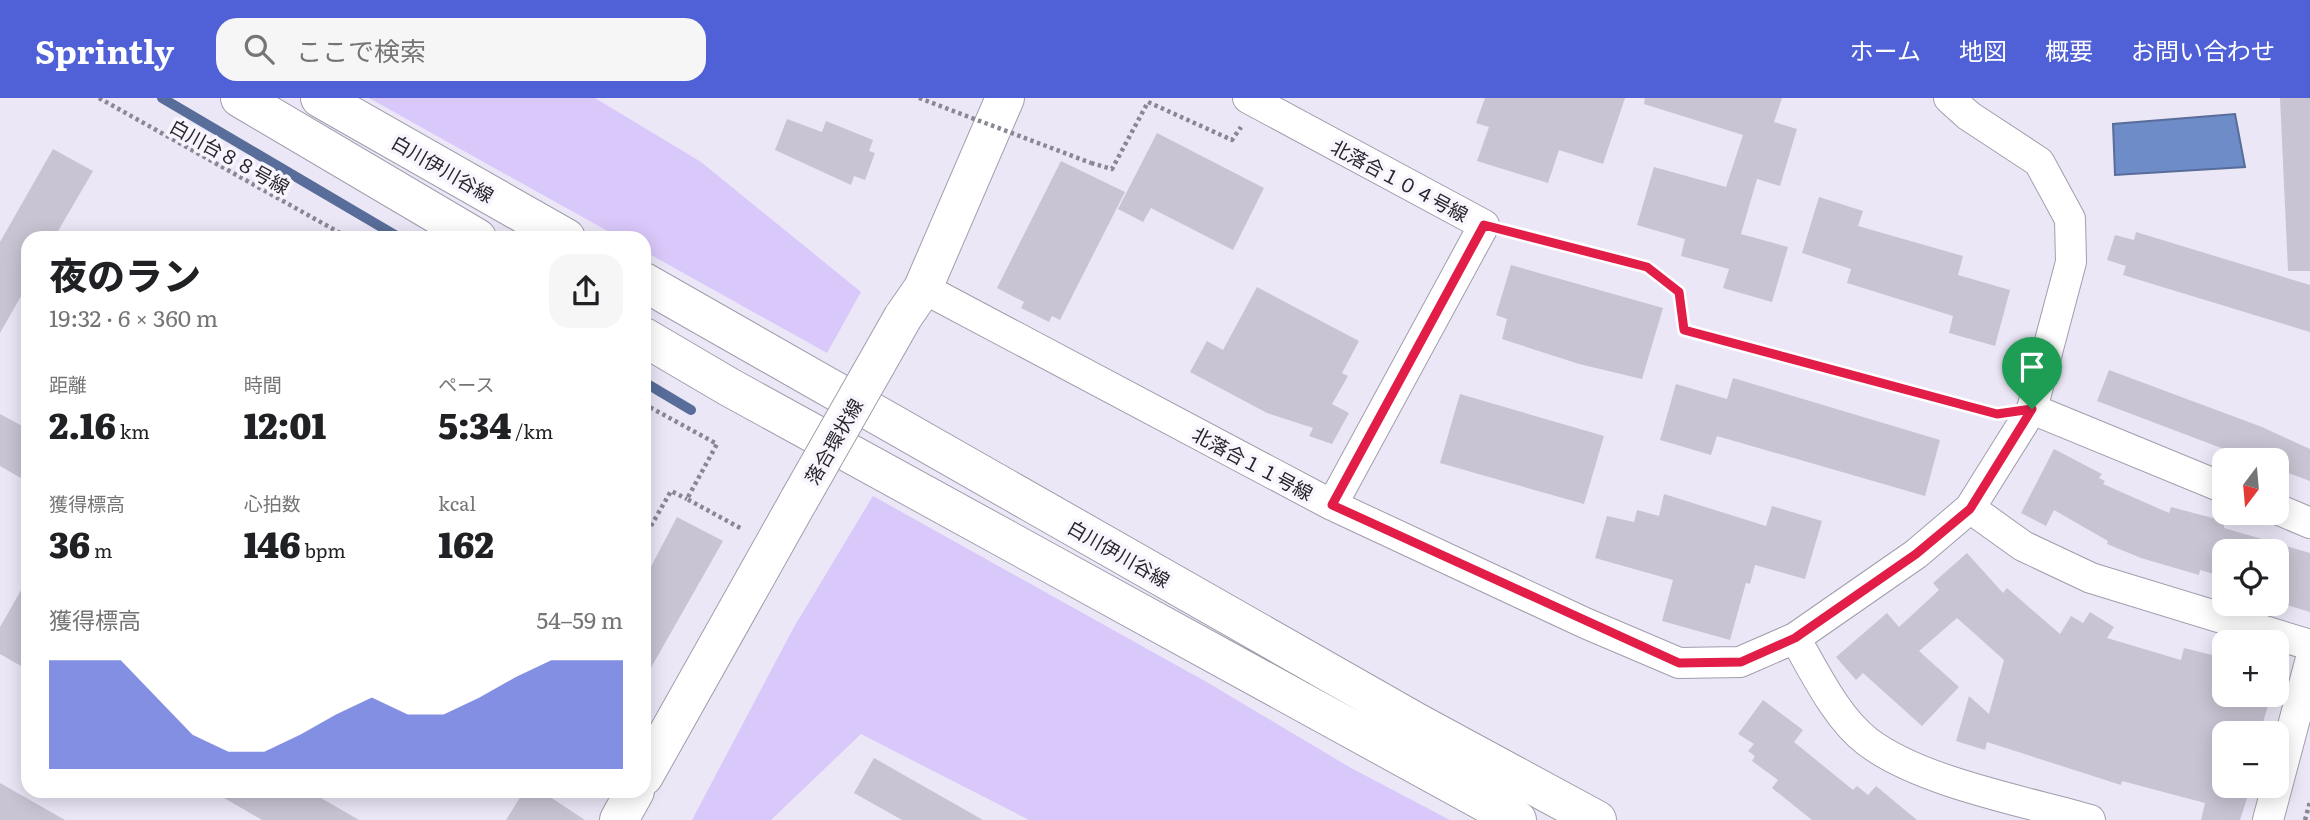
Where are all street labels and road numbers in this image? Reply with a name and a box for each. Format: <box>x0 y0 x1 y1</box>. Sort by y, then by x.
street label: 白川台８８号線 <box>165 112 295 200</box>
street label: 白川伊川谷線 <box>387 127 499 209</box>
street label: 北落合１０４号線 <box>1326 132 1474 228</box>
street label: 落合環状線 <box>797 393 869 489</box>
street label: 北落合１１号線 <box>1188 419 1318 507</box>
street label: 白川伊川谷線 <box>1063 512 1175 594</box>

